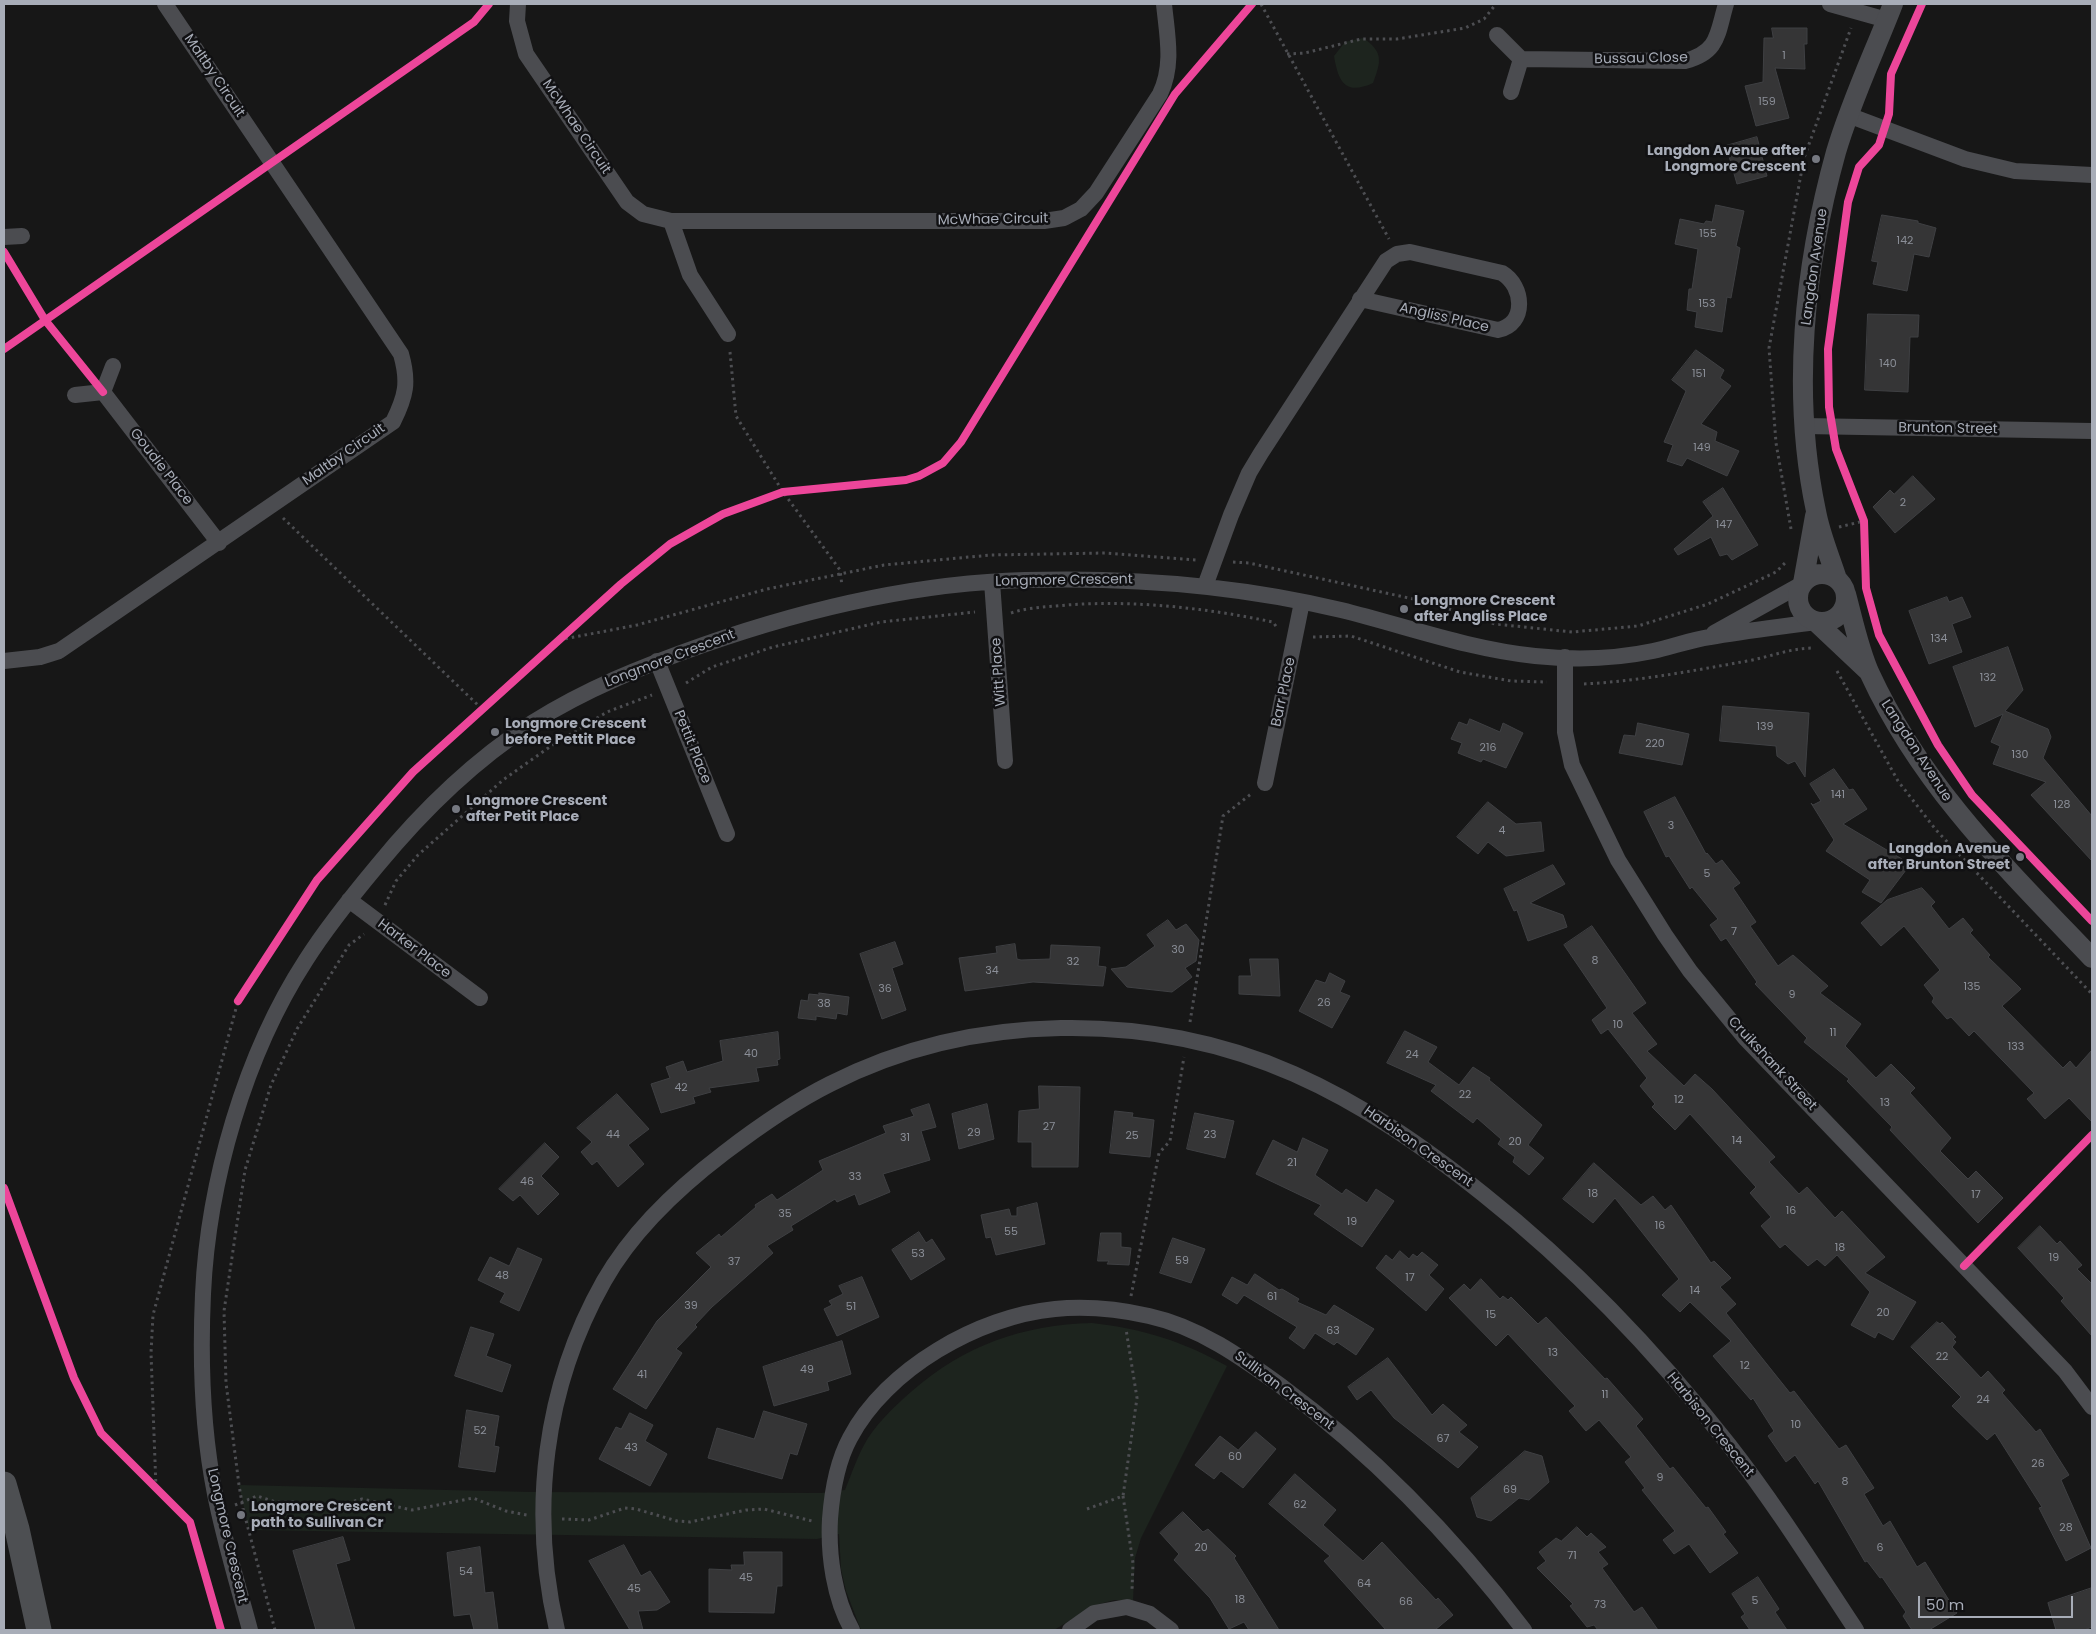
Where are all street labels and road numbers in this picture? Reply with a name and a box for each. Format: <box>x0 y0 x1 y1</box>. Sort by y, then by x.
street label: Maltby Circuit <box>180 31 248 121</box>
street label: Bussau Close <box>1594 50 1688 68</box>
street label: McWhae Circuit <box>538 76 614 178</box>
street label: Langdon Avenue <box>1798 208 1832 326</box>
street label: McWhae Circuit <box>938 211 1048 229</box>
street label: Angliss Place <box>1398 300 1490 336</box>
street label: Maltby Circuit <box>300 420 388 490</box>
street label: Brunton Street <box>1898 420 1998 438</box>
street label: Goudie Place <box>126 425 196 509</box>
street label: Longmore Crescent <box>995 571 1133 591</box>
street label: Longmore Crescent <box>603 626 737 692</box>
street label: Witt Place <box>988 637 1010 707</box>
street label: Barr Place <box>1268 656 1300 728</box>
street label: Langdon Avenue <box>1877 697 1955 805</box>
street label: Pettit Place <box>670 708 714 786</box>
street label: Harker Place <box>374 916 454 982</box>
street label: Cruikshank Street <box>1724 1014 1820 1114</box>
street label: Harbison Crescent <box>1360 1103 1476 1191</box>
street label: Sullivan Crescent <box>1231 1348 1337 1434</box>
street label: Harbison Crescent <box>1663 1369 1757 1481</box>
street label: Longmore Crescent <box>203 1467 251 1605</box>

